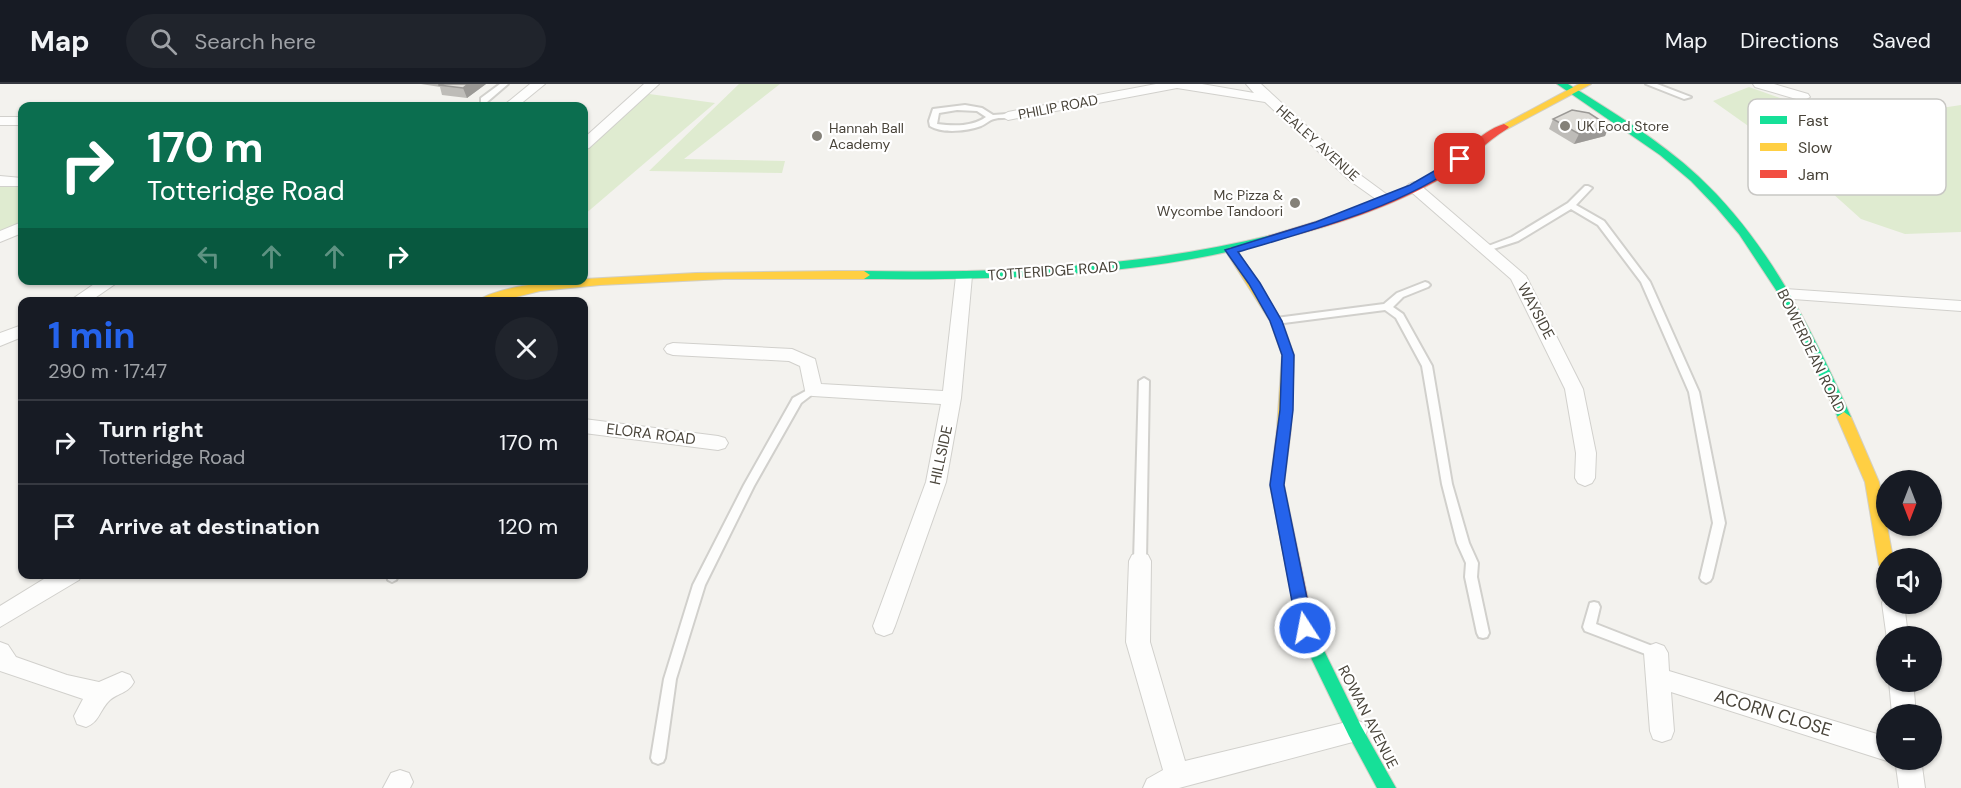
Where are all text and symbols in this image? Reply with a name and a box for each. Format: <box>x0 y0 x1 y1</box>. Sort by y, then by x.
search box <box>126 14 546 68</box>
text: Map <box>30 23 90 60</box>
icon: search <box>147 25 180 58</box>
text: Search here <box>195 27 316 56</box>
text: Map <box>1665 27 1707 55</box>
text: Directions <box>1740 27 1839 55</box>
text: Saved <box>1872 27 1931 55</box>
street label: PHILIP ROAD <box>1017 90 1099 124</box>
legend <box>1748 99 1946 195</box>
street label: HEALEY AVENUE <box>1273 101 1363 185</box>
text: Fast <box>1798 110 1829 131</box>
place label: UK Food Store <box>1577 117 1669 135</box>
place label: Hannah Ball Academy <box>829 119 904 153</box>
marker: UK Food Store <box>1558 119 1572 133</box>
text: 170 m <box>147 120 264 175</box>
icon: right <box>48 126 126 204</box>
marker: Hannah Ball Academy <box>810 129 824 143</box>
pin <box>1434 133 1485 184</box>
text: Slow <box>1798 137 1832 158</box>
icon: arrive <box>1443 142 1476 175</box>
text: Jam <box>1798 164 1829 185</box>
text: Totteridge Road <box>147 173 345 208</box>
place label: Mc Pizza & Wycombe Tandoori <box>1157 186 1283 220</box>
marker: Mc Pizza & Wycombe Tandoori <box>1288 196 1302 210</box>
icon: left <box>192 240 225 273</box>
icon: ahead <box>255 240 288 273</box>
icon: ahead <box>318 240 351 273</box>
icon: right <box>381 240 414 273</box>
street label: TOTTERIDGE ROAD <box>987 256 1119 286</box>
street label: WAYSIDE <box>1513 279 1559 343</box>
street label: BOWERDEAN ROAD <box>1772 286 1850 416</box>
text: 1 min <box>48 312 136 359</box>
button: close <box>495 317 558 380</box>
text: 290 m · 17:47 <box>48 358 167 384</box>
text: Turn right <box>99 415 204 444</box>
street label: ELORA ROAD <box>605 419 697 449</box>
street label: HILLSIDE <box>925 424 957 486</box>
icon: right <box>48 426 81 459</box>
text: 170 m <box>499 428 558 457</box>
text: Totteridge Road <box>99 444 245 470</box>
north arrow <box>1876 470 1942 536</box>
map controls <box>1876 470 1942 770</box>
icon: arrive <box>48 510 81 543</box>
text: Arrive at destination <box>99 512 320 541</box>
text: 120 m <box>498 512 558 541</box>
button: sound <box>1876 548 1942 614</box>
position arrow <box>1273 596 1337 660</box>
button: + <box>1876 626 1942 692</box>
street label: ROWAN AVENUE <box>1333 662 1403 772</box>
street label: ACORN CLOSE <box>1711 684 1835 742</box>
button: − <box>1876 704 1942 770</box>

